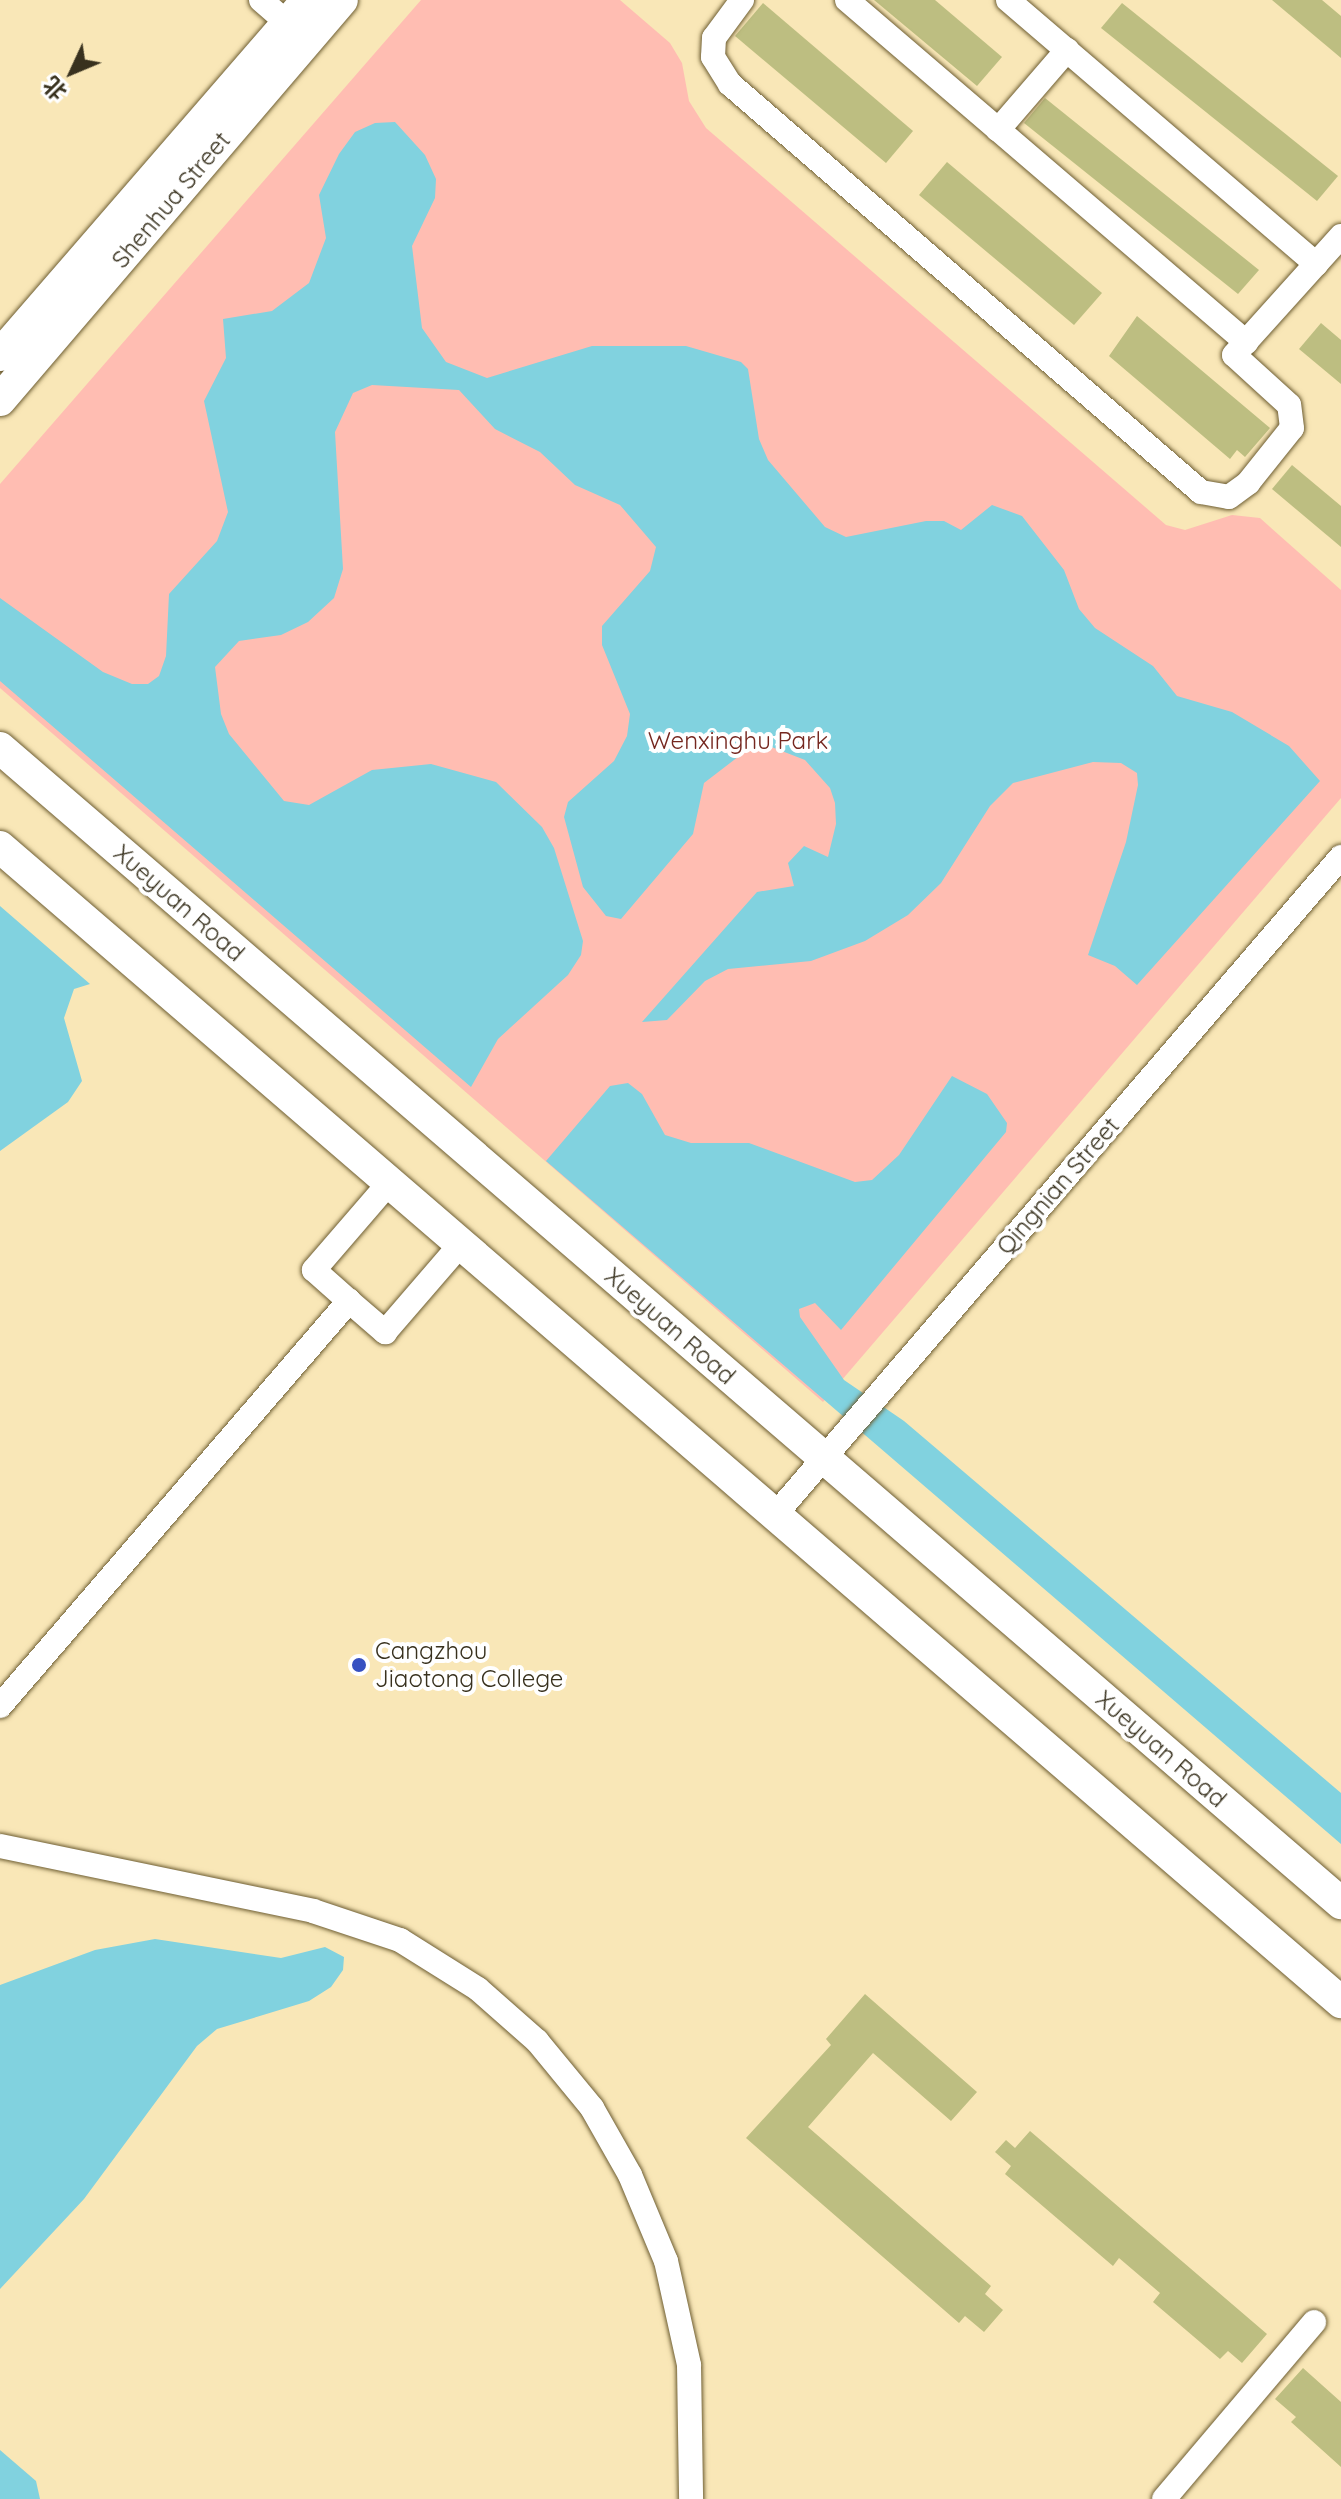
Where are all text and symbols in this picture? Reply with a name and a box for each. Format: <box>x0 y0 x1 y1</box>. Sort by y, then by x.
north arrow <box>32 32 112 112</box>
text: 北 <box>37 71 72 106</box>
street label: Shenhua Street <box>106 126 236 274</box>
park label: Wenxinghu Park <box>648 727 828 755</box>
street label: Xueyuan Road <box>108 839 250 967</box>
street label: Qingnian Street <box>991 1112 1125 1260</box>
street label: Xueyuan Road <box>599 1262 741 1390</box>
place label: Cangzhou Jiaotong College <box>375 1637 563 1693</box>
marker: Cangzhou Jiaotong College <box>350 1656 368 1674</box>
street label: Xueyuan Road <box>1090 1685 1232 1813</box>

